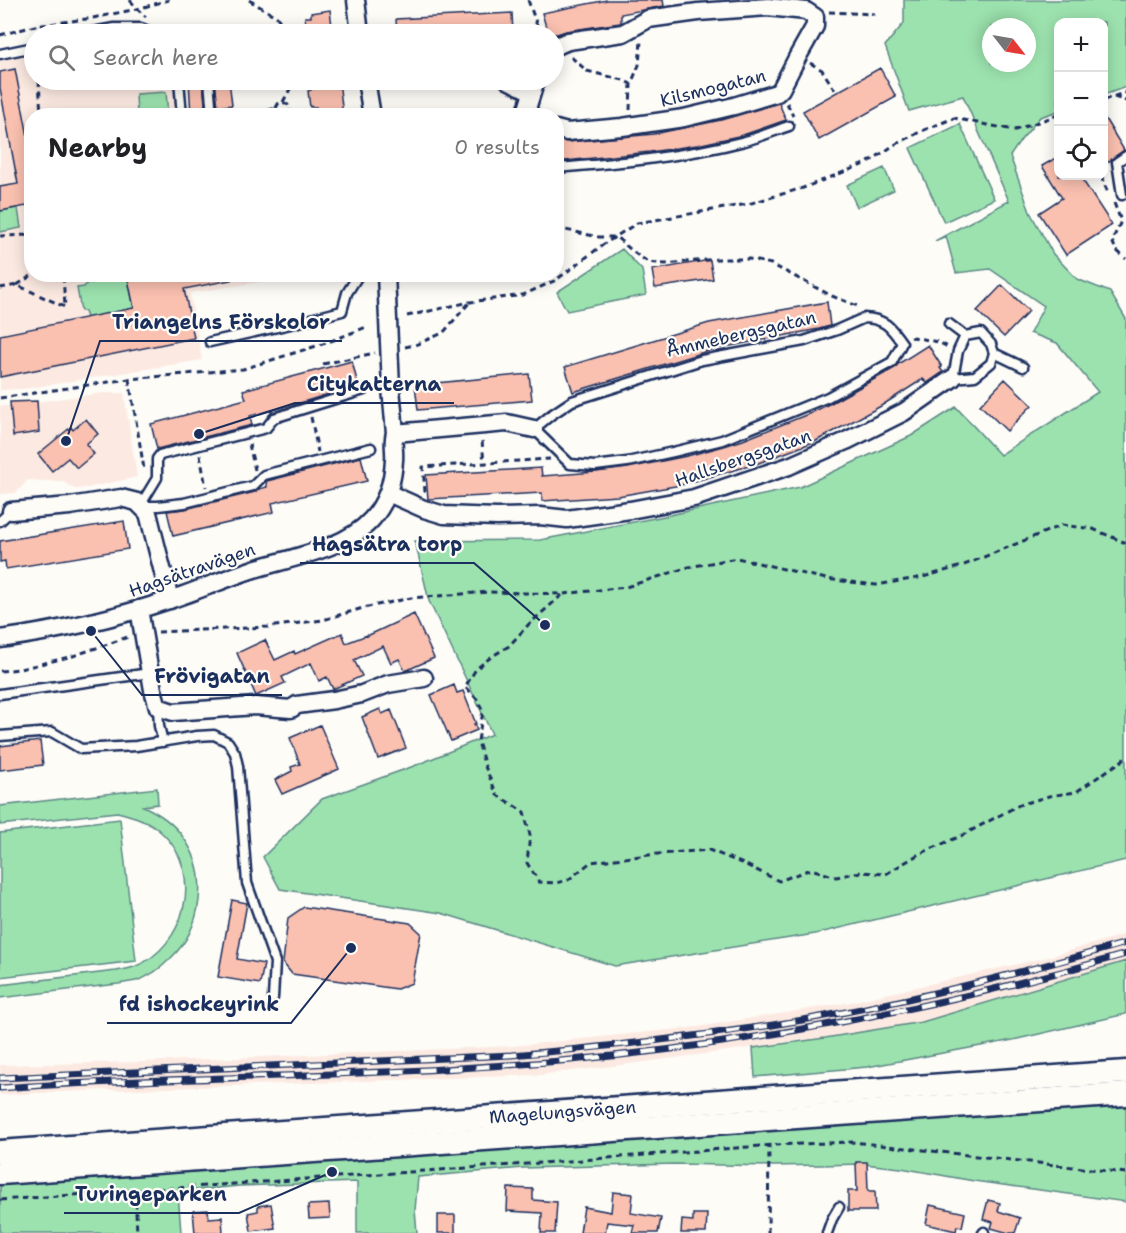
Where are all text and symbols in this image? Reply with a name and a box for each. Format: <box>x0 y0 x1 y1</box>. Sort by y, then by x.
north arrow <box>982 18 1036 72</box>
map controls <box>1054 18 1108 180</box>
button: + <box>1054 18 1108 72</box>
search box <box>24 24 564 90</box>
icon: search <box>45 41 78 74</box>
text: Search here <box>93 43 219 72</box>
street label: Kilsmogatan <box>658 63 768 113</box>
button: − <box>1054 72 1108 126</box>
button: locate <box>1054 126 1108 180</box>
text: Nearby <box>48 130 147 165</box>
text: 0 results <box>454 134 540 160</box>
callout: Triangelns Förskolor <box>100 303 342 341</box>
street label: Åmmebergsgatan <box>664 305 818 363</box>
text: Triangelns Förskolor <box>112 309 330 335</box>
callout: Citykatterna <box>295 365 454 403</box>
text: Citykatterna <box>307 371 442 397</box>
street label: Hallsbergsgatan <box>672 423 814 493</box>
callout: Hagsätra torp <box>300 525 474 563</box>
text: Hagsätra torp <box>312 531 462 557</box>
street label: Hagsätravägen <box>126 537 258 603</box>
callout: Frövigatan <box>142 657 282 695</box>
text: Frövigatan <box>154 663 270 689</box>
callout: fd ishockeyrink <box>107 985 291 1023</box>
text: fd ishockeyrink <box>119 991 279 1017</box>
street label: Magelungsvägen <box>488 1095 637 1129</box>
callout: Turingeparken <box>64 1175 239 1213</box>
text: Turingeparken <box>75 1181 227 1207</box>

